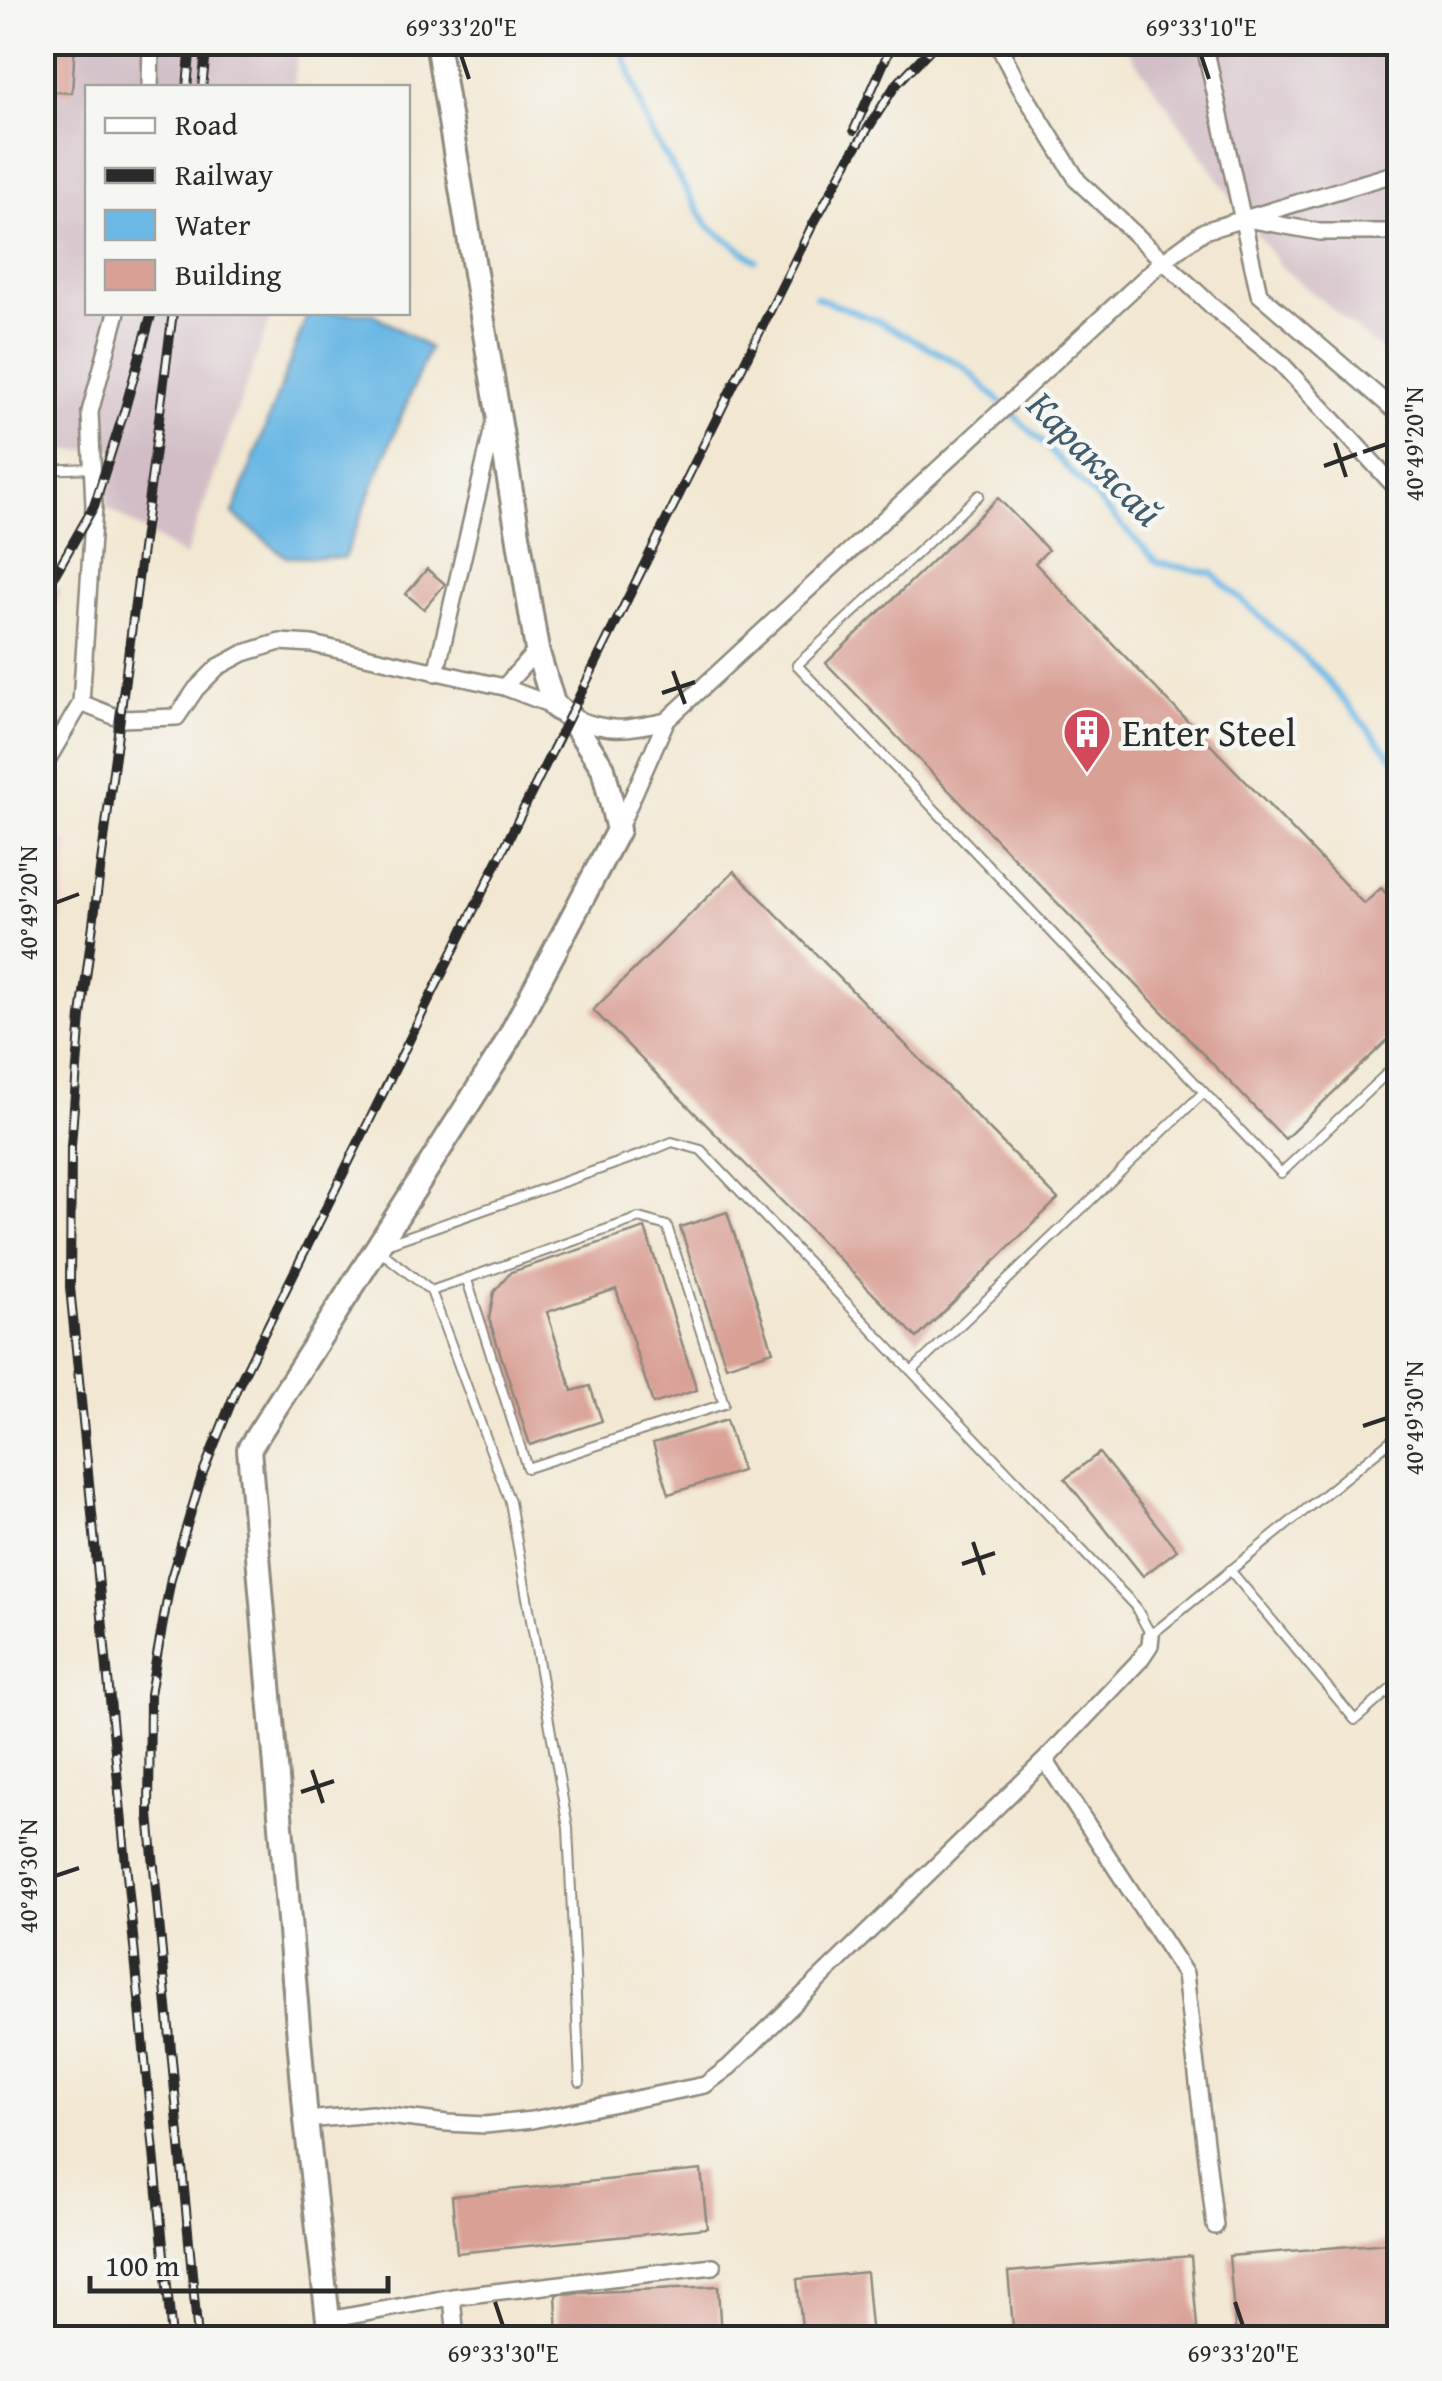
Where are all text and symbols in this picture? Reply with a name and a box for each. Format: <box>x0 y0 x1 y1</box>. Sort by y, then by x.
text: 69°33'20"E <box>405 9 517 45</box>
text: 69°33'10"E <box>1145 9 1257 45</box>
legend <box>85 85 410 315</box>
text: Road <box>175 102 238 146</box>
text: Railway <box>175 152 273 196</box>
text: Water <box>175 202 251 246</box>
text: Building <box>175 252 281 296</box>
water label: Каракясай <box>1014 376 1178 540</box>
text: 40°49'20"N <box>1396 387 1432 501</box>
place label: Enter Steel <box>1122 704 1296 760</box>
building icon: Enter Steel <box>1061 706 1113 774</box>
text: 40°49'20"N <box>10 846 46 960</box>
text: 40°49'30"N <box>1396 1361 1432 1475</box>
text: 40°49'30"N <box>10 1819 46 1933</box>
scale bar <box>90 2231 388 2293</box>
text: 100 m <box>105 2243 180 2287</box>
text: 69°33'30"E <box>447 2335 559 2371</box>
text: 69°33'20"E <box>1187 2335 1299 2371</box>

